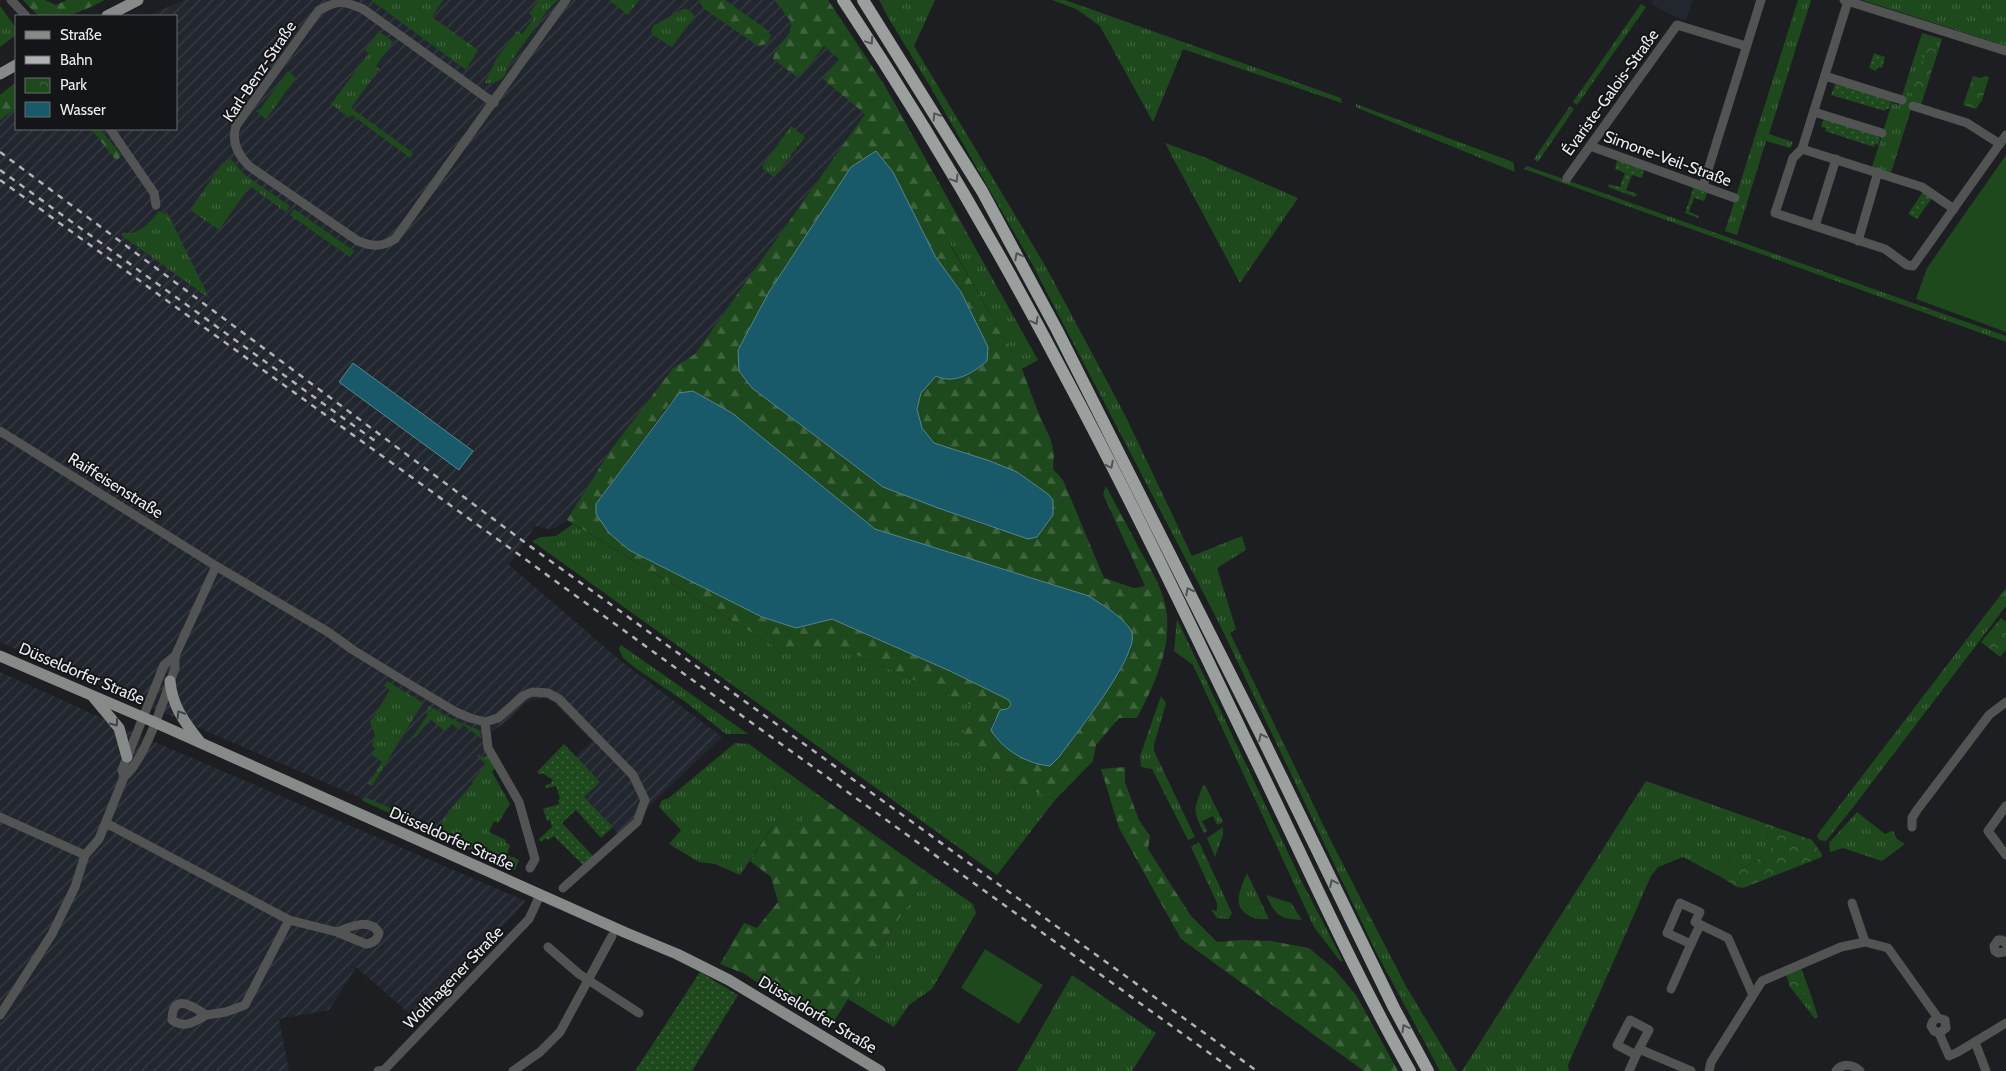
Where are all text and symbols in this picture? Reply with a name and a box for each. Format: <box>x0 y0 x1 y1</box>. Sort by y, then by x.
legend <box>15 15 178 130</box>
street label: Karl-Benz-Straße <box>219 17 300 125</box>
street label: Évariste-Galois-Straße <box>1558 25 1663 159</box>
text: Straße <box>60 26 102 44</box>
one-way arrow <box>864 35 873 44</box>
text: Bahn <box>60 51 93 69</box>
text: Park <box>60 76 87 94</box>
text: Wasser <box>60 101 106 119</box>
one-way arrow <box>933 112 942 121</box>
street label: Simone-Veil-Straße <box>1601 127 1734 190</box>
one-way arrow <box>949 174 958 183</box>
one-way arrow <box>1014 252 1024 261</box>
one-way arrow <box>1028 315 1038 324</box>
street label: Raiffeisenstraße <box>65 449 167 522</box>
one-way arrow <box>1104 459 1114 468</box>
one-way arrow <box>1185 588 1195 597</box>
street label: Düsseldorfer Straße <box>16 638 147 708</box>
one-way arrow <box>177 711 186 720</box>
one-way arrow <box>109 717 118 727</box>
one-way arrow <box>1258 733 1268 742</box>
street label: Düsseldorfer Straße <box>387 802 517 874</box>
one-way arrow <box>1329 879 1339 888</box>
street label: Wolfhagener Straße <box>400 922 507 1033</box>
street label: Düsseldorfer Straße <box>755 972 880 1057</box>
one-way arrow <box>1401 1025 1411 1034</box>

